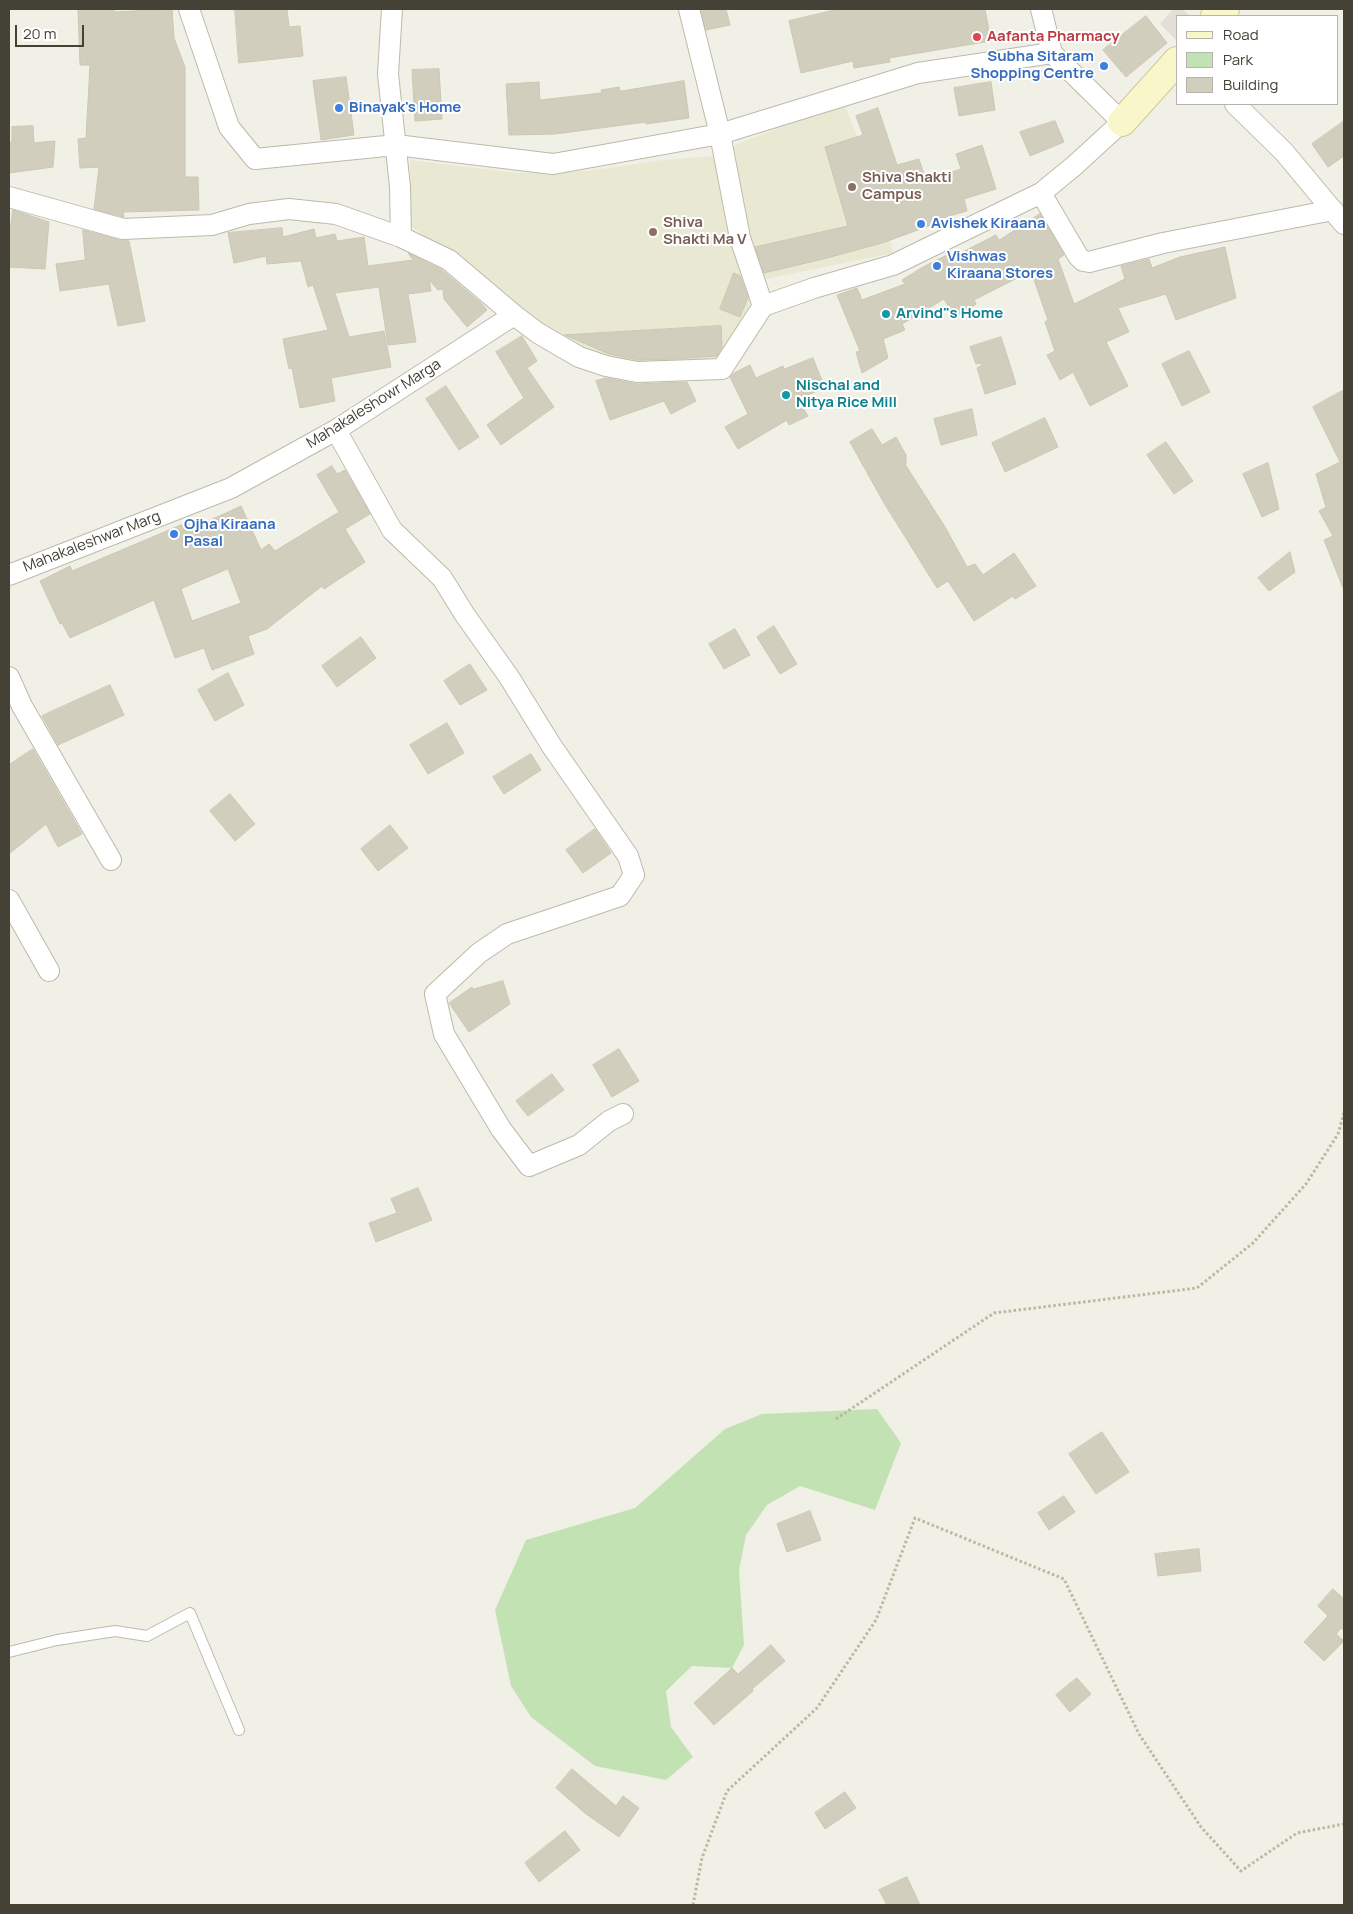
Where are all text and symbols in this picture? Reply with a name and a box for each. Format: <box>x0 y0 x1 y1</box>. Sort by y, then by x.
scale bar <box>18 15 86 47</box>
legend <box>1176 15 1338 105</box>
text: 20 m <box>23 23 56 44</box>
text: Road <box>1223 24 1259 45</box>
place label: Aafanta Pharmacy <box>987 28 1120 46</box>
marker: Aafanta Pharmacy <box>971 31 983 43</box>
place label: Subha Sitaram Shopping Centre <box>971 48 1094 83</box>
text: Park <box>1223 49 1253 70</box>
marker: Subha Sitaram Shopping Centre <box>1098 60 1110 72</box>
text: Building <box>1223 74 1278 95</box>
place label: Binayak's Home <box>349 99 461 117</box>
marker: Binayak's Home <box>333 102 345 114</box>
place label: Shiva Shakti Campus <box>862 169 952 204</box>
marker: Shiva Shakti Campus <box>846 181 858 193</box>
place label: Shiva Shakti Ma V <box>663 214 747 249</box>
place label: Avishek Kiraana <box>931 215 1046 233</box>
marker: Avishek Kiraana <box>915 218 927 230</box>
marker: Shiva Shakti Ma V <box>647 226 659 238</box>
place label: Vishwas Kiraana Stores <box>947 248 1053 283</box>
marker: Vishwas Kiraana Stores <box>931 260 943 272</box>
place label: Arvind"s Home <box>896 305 1003 323</box>
marker: Arvind"s Home <box>880 308 892 320</box>
street label: Mahakaleshowr Marga <box>304 355 444 453</box>
place label: Nischal and Nitya Rice Mill <box>796 377 897 412</box>
marker: Nischal and Nitya Rice Mill <box>780 389 792 401</box>
street label: Mahakaleshwar Marg <box>21 507 163 577</box>
place label: Ojha Kiraana Pasal <box>184 516 276 551</box>
marker: Ojha Kiraana Pasal <box>168 528 180 540</box>

